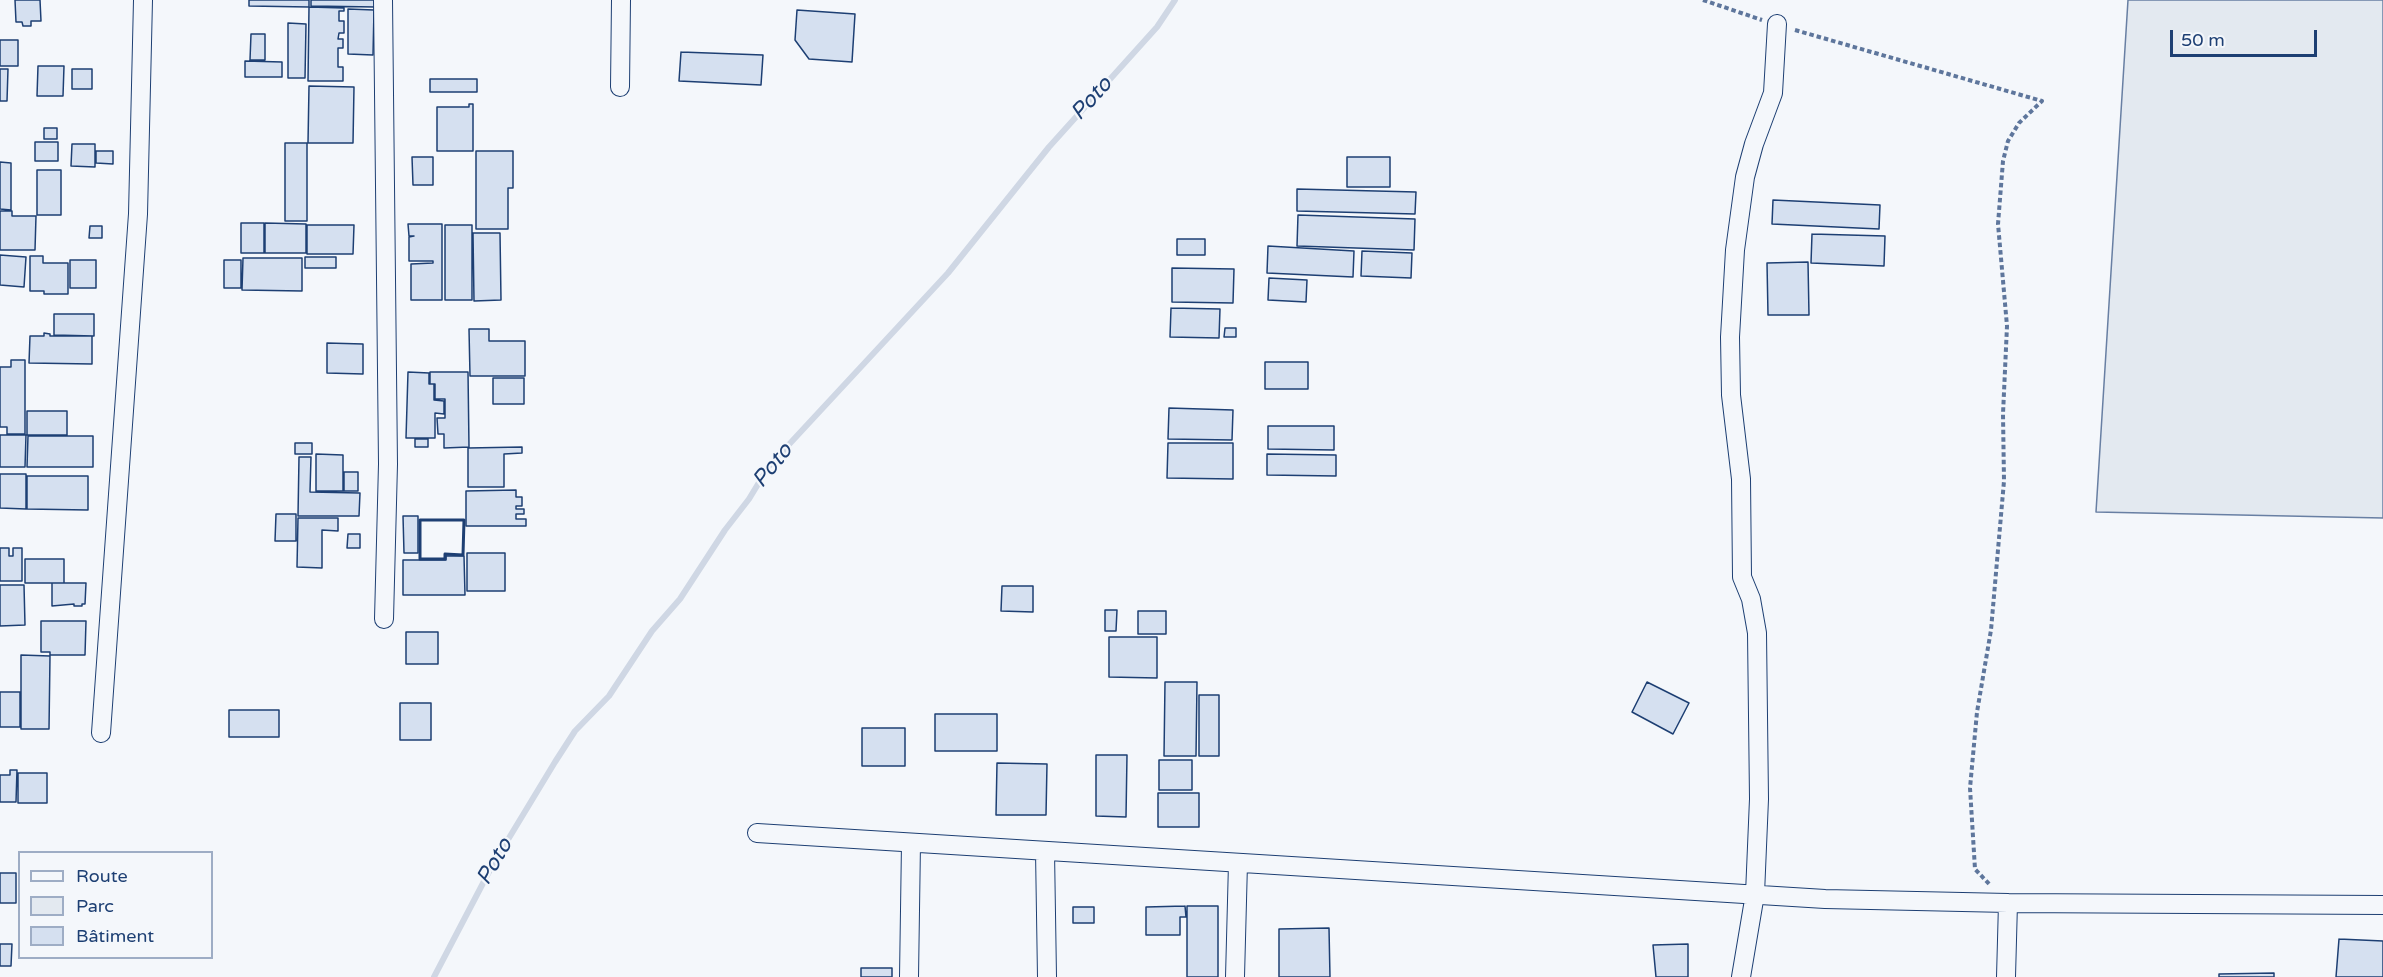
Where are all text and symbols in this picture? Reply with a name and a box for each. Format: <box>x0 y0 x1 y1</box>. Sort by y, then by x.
scale bar <box>2173 18 2320 56</box>
text: 50 m <box>2181 29 2225 51</box>
water label: Poto <box>1066 72 1118 126</box>
water label: Poto <box>747 439 799 493</box>
water label: Poto <box>471 834 519 890</box>
legend <box>18 851 213 959</box>
text: Route <box>76 865 128 887</box>
text: Parc <box>76 895 114 917</box>
text: Bâtiment <box>76 925 154 947</box>

